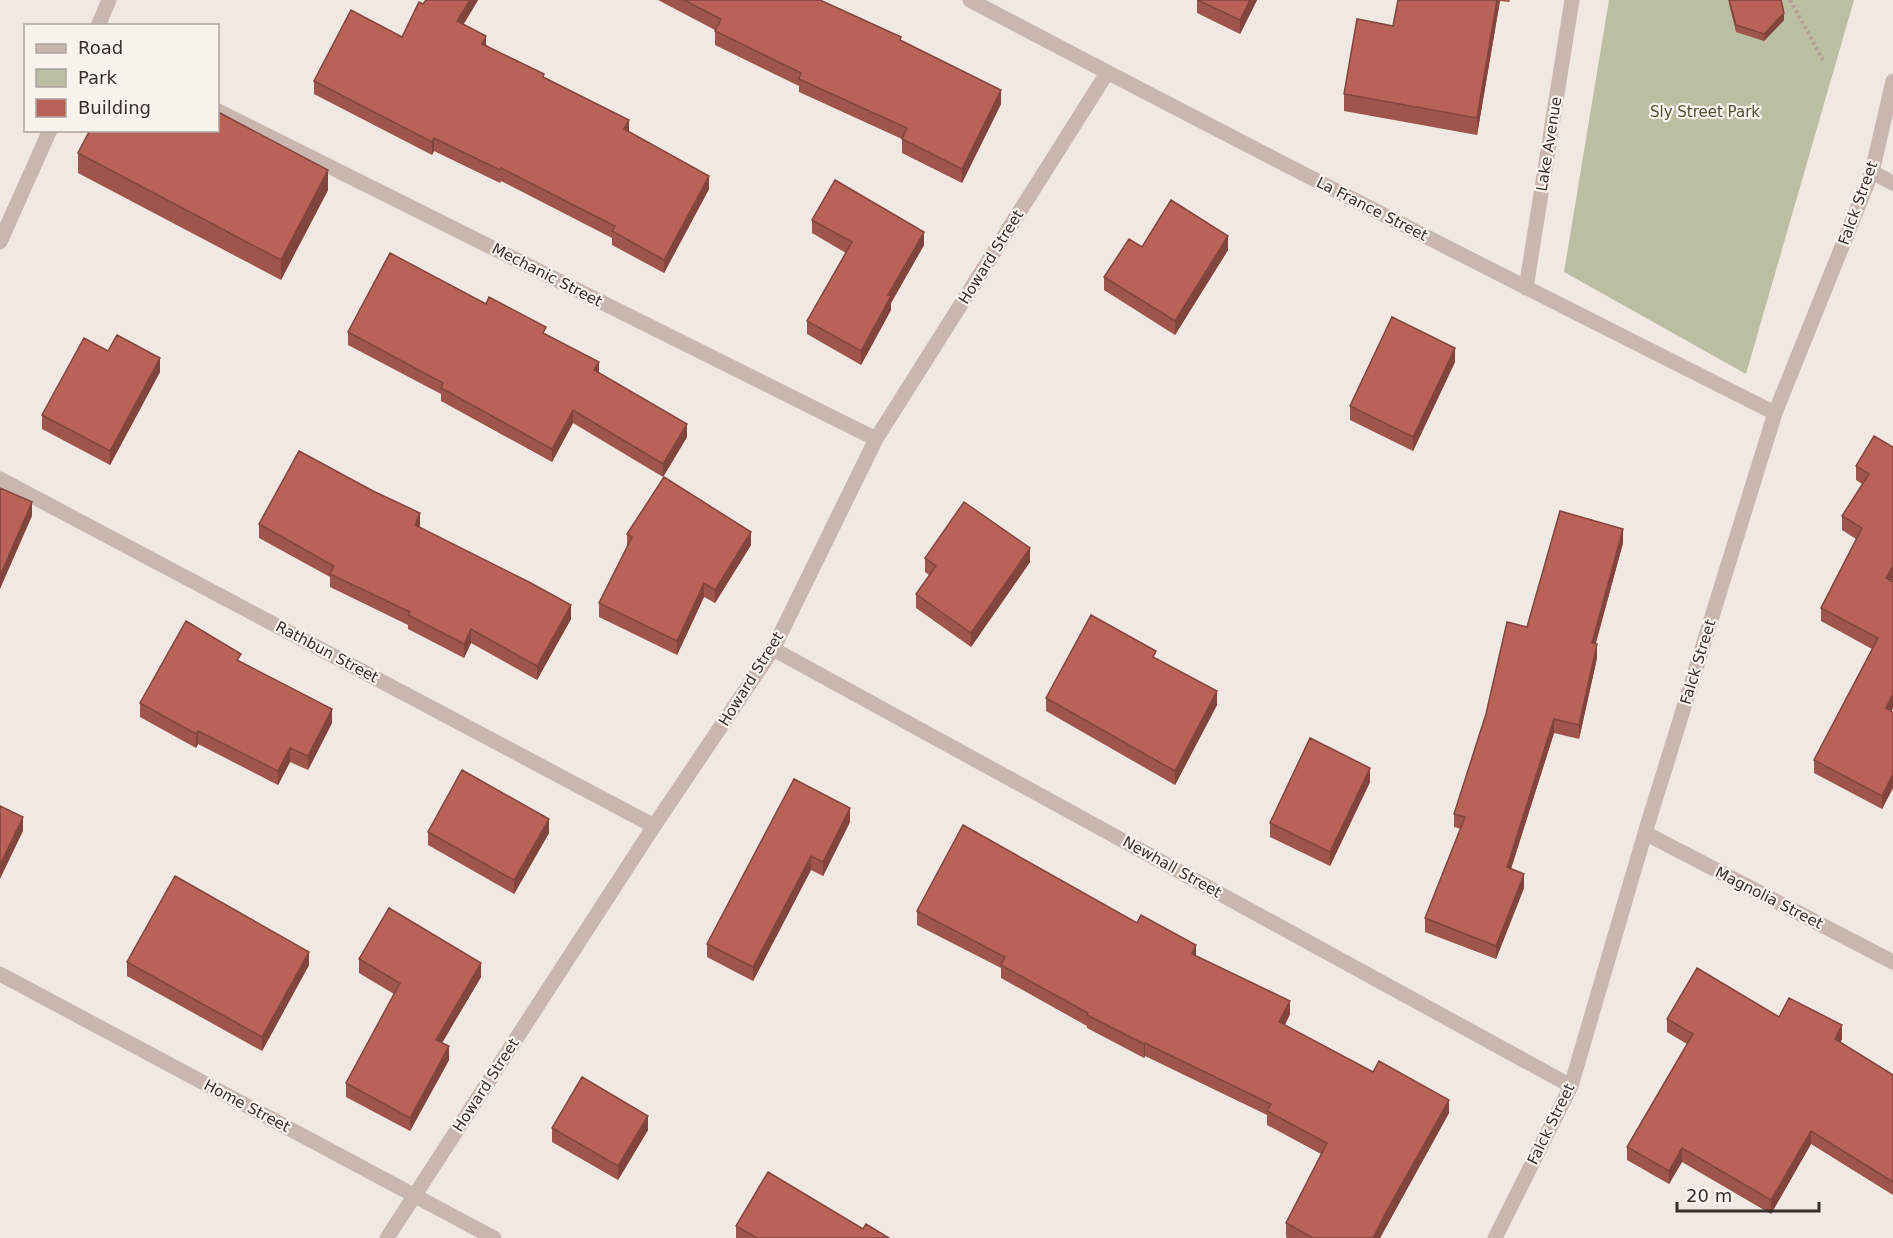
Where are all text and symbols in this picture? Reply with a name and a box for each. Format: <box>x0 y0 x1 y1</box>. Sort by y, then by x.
legend <box>24 24 219 132</box>
text: Road <box>78 37 123 58</box>
text: Park <box>78 67 117 88</box>
street label: Lake Avenue <box>1533 95 1565 193</box>
text: Building <box>78 97 151 118</box>
park label: Sly Street Park <box>1650 103 1760 121</box>
street label: Falck Street <box>1835 159 1882 247</box>
street label: La France Street <box>1313 173 1431 245</box>
street label: Howard Street <box>955 206 1027 307</box>
street label: Mechanic Street <box>489 239 605 311</box>
street label: Rathbun Street <box>273 617 381 687</box>
street label: Falck Street <box>1677 617 1719 707</box>
street label: Howard Street <box>715 628 787 729</box>
street label: Newhall Street <box>1119 832 1225 902</box>
street label: Magnolia Street <box>1712 863 1826 933</box>
street label: Howard Street <box>449 1035 523 1135</box>
street label: Home Street <box>201 1076 293 1136</box>
street label: Falck Street <box>1524 1080 1578 1167</box>
scale bar <box>1677 1175 1820 1213</box>
text: 20 m <box>1686 1185 1732 1206</box>

